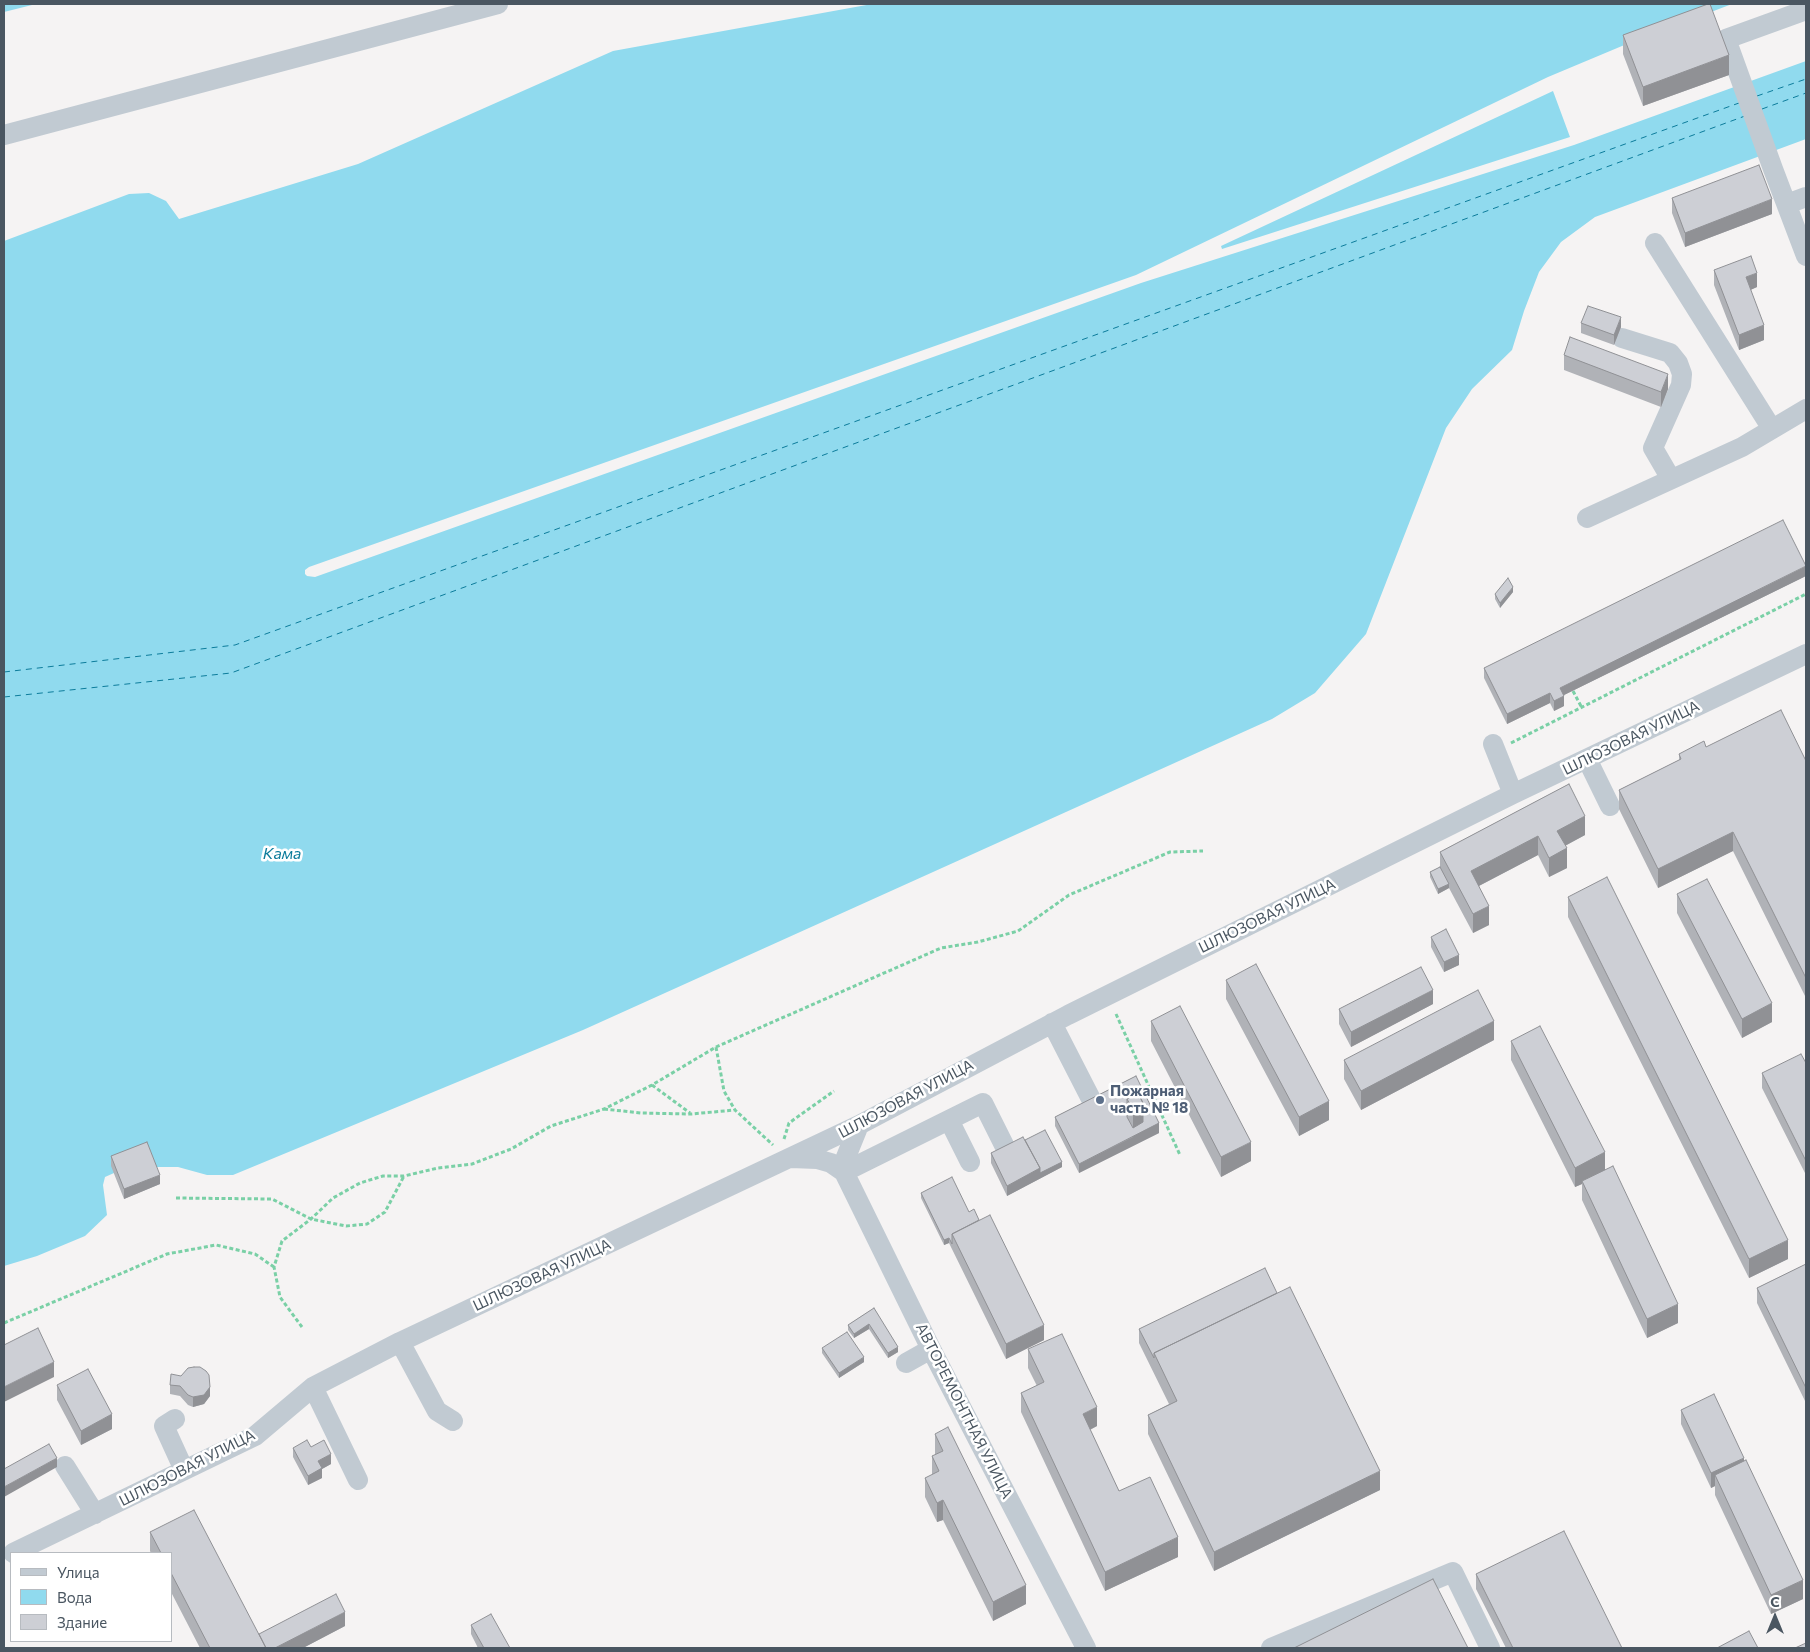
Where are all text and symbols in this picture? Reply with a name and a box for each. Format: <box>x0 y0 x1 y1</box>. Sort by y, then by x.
street label: ШЛЮЗОВАЯ УЛИЦА <box>1560 697 1702 779</box>
water label: Кама <box>263 844 301 864</box>
street label: ШЛЮЗОВАЯ УЛИЦА <box>1196 875 1338 957</box>
street label: ШЛЮЗОВАЯ УЛИЦА <box>836 1056 976 1142</box>
place label: Пожарная часть № 18 <box>1110 1082 1188 1117</box>
marker: Пожарная часть № 18 <box>1094 1094 1106 1106</box>
street label: ШЛЮЗОВАЯ УЛИЦА <box>470 1235 614 1315</box>
street label: АВТОРЕМОНТНАЯ УЛИЦА <box>912 1320 1016 1502</box>
street label: ШЛЮЗОВАЯ УЛИЦА <box>116 1426 258 1510</box>
legend <box>10 1552 172 1642</box>
text: Улица <box>57 1563 99 1581</box>
text: Вода <box>57 1588 92 1606</box>
north arrow <box>1750 1592 1800 1642</box>
text: С <box>1770 1593 1780 1610</box>
text: Здание <box>57 1613 107 1631</box>

